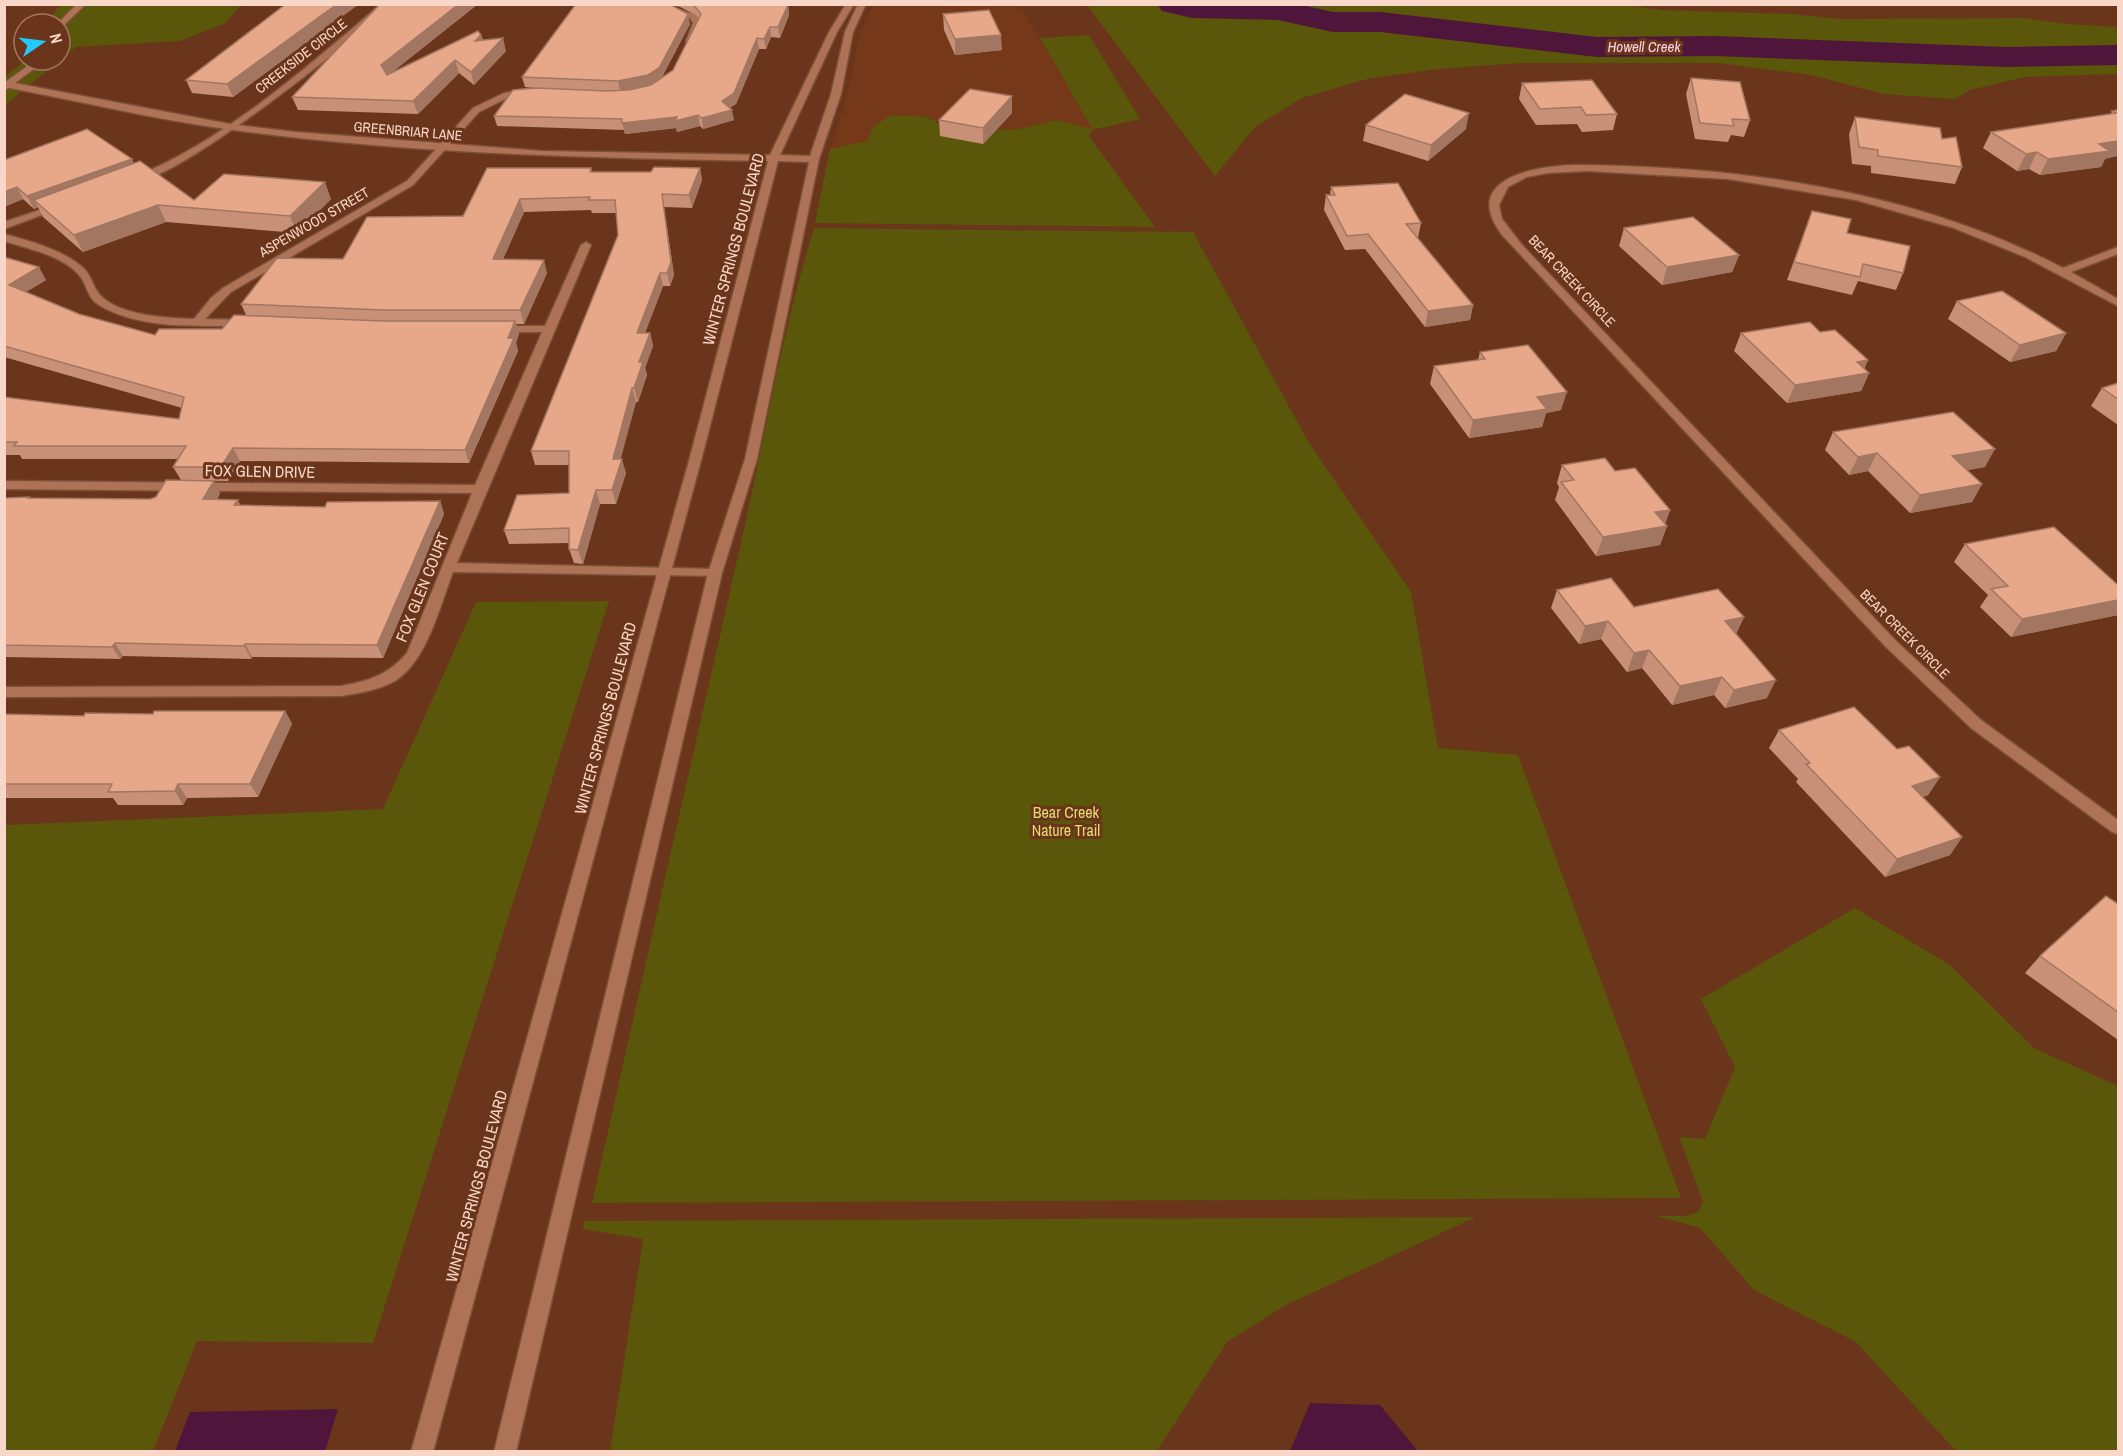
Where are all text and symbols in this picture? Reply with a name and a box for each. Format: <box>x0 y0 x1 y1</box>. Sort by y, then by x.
north arrow <box>12 12 72 72</box>
street label: CREEKSIDE CIRCLE <box>251 15 351 97</box>
text: N <box>45 31 68 46</box>
water label: Howell Creek <box>1607 36 1681 57</box>
street label: GREENBRIAR LANE <box>353 117 463 145</box>
street label: WINTER SPRINGS BOULEVARD <box>697 150 769 348</box>
street label: ASPENWOOD STREET <box>255 183 372 261</box>
street label: BEAR CREEK CIRCLE <box>1525 231 1619 331</box>
street label: FOX GLEN DRIVE <box>205 459 315 483</box>
street label: FOX GLEN COURT <box>390 529 454 645</box>
street label: BEAR CREEK CIRCLE <box>1856 585 1954 683</box>
street label: WINTER SPRINGS BOULEVARD <box>569 619 641 817</box>
park label: Bear Creek Nature Trail <box>1032 801 1100 841</box>
street label: WINTER SPRINGS BOULEVARD <box>440 1087 512 1285</box>

